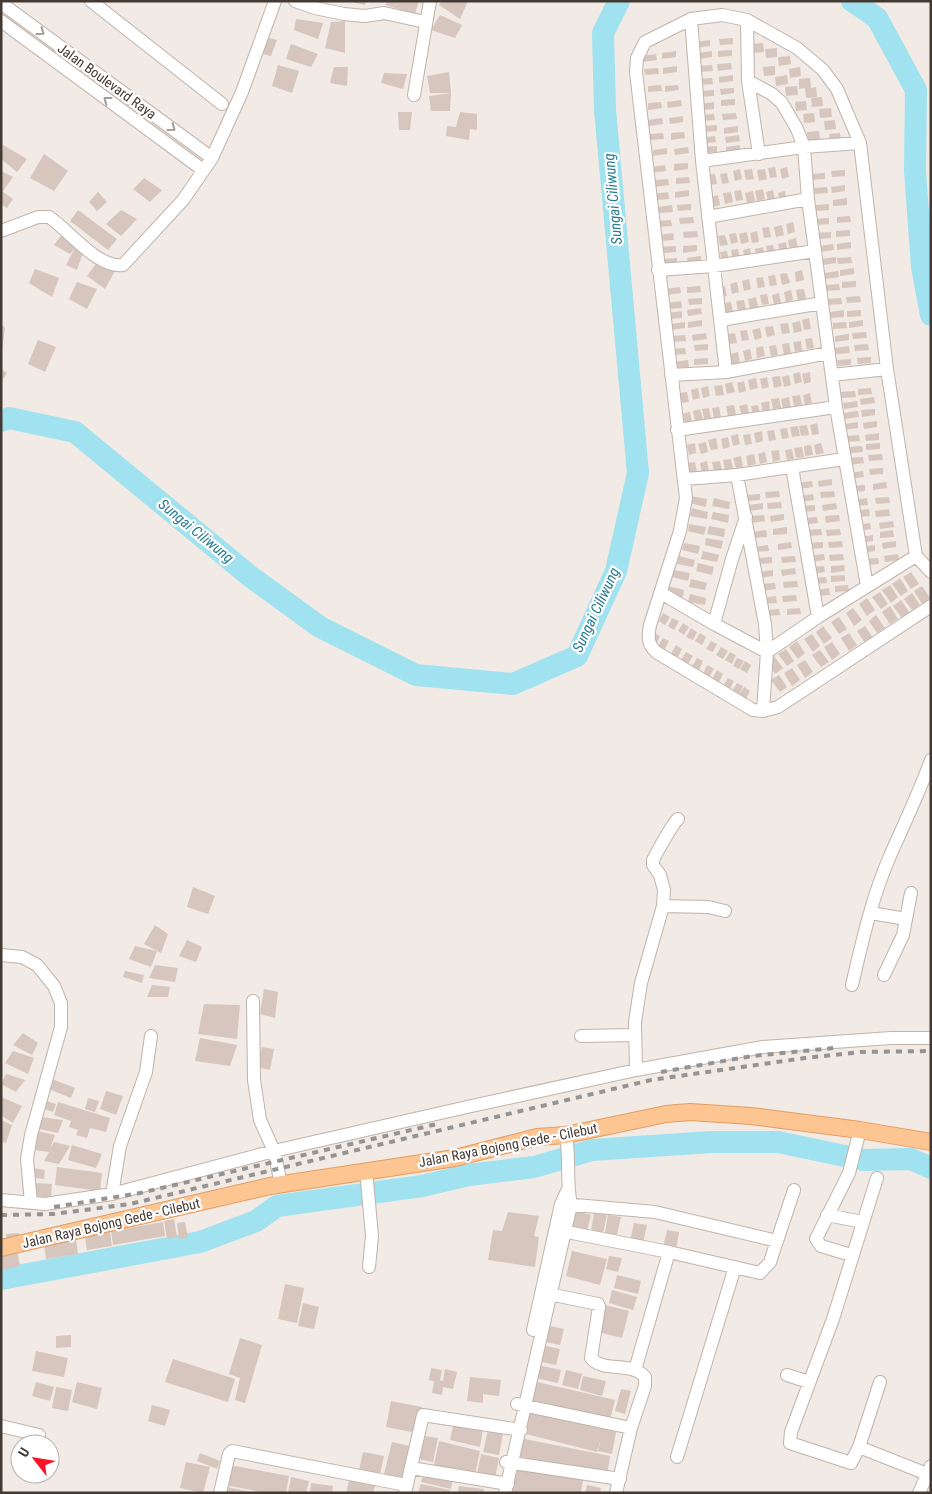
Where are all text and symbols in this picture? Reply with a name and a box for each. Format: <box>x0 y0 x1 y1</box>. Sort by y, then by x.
one-way arrow <box>35 26 45 35</box>
street label: Jalan Boulevard Raya <box>55 40 159 122</box>
one-way arrow <box>104 97 113 105</box>
one-way arrow <box>166 122 175 132</box>
water label: Sungai Ciliwung <box>600 153 626 245</box>
water label: Sungai Ciliwung <box>155 495 237 567</box>
water label: Sungai Ciliwung <box>569 565 623 655</box>
street label: Jalan Raya Bojong Gede - Cilebut <box>417 1120 599 1170</box>
street label: Jalan Raya Bojong Gede - Cilebut <box>21 1195 201 1251</box>
north arrow <box>10 1434 60 1484</box>
text: U <box>15 1445 33 1460</box>

